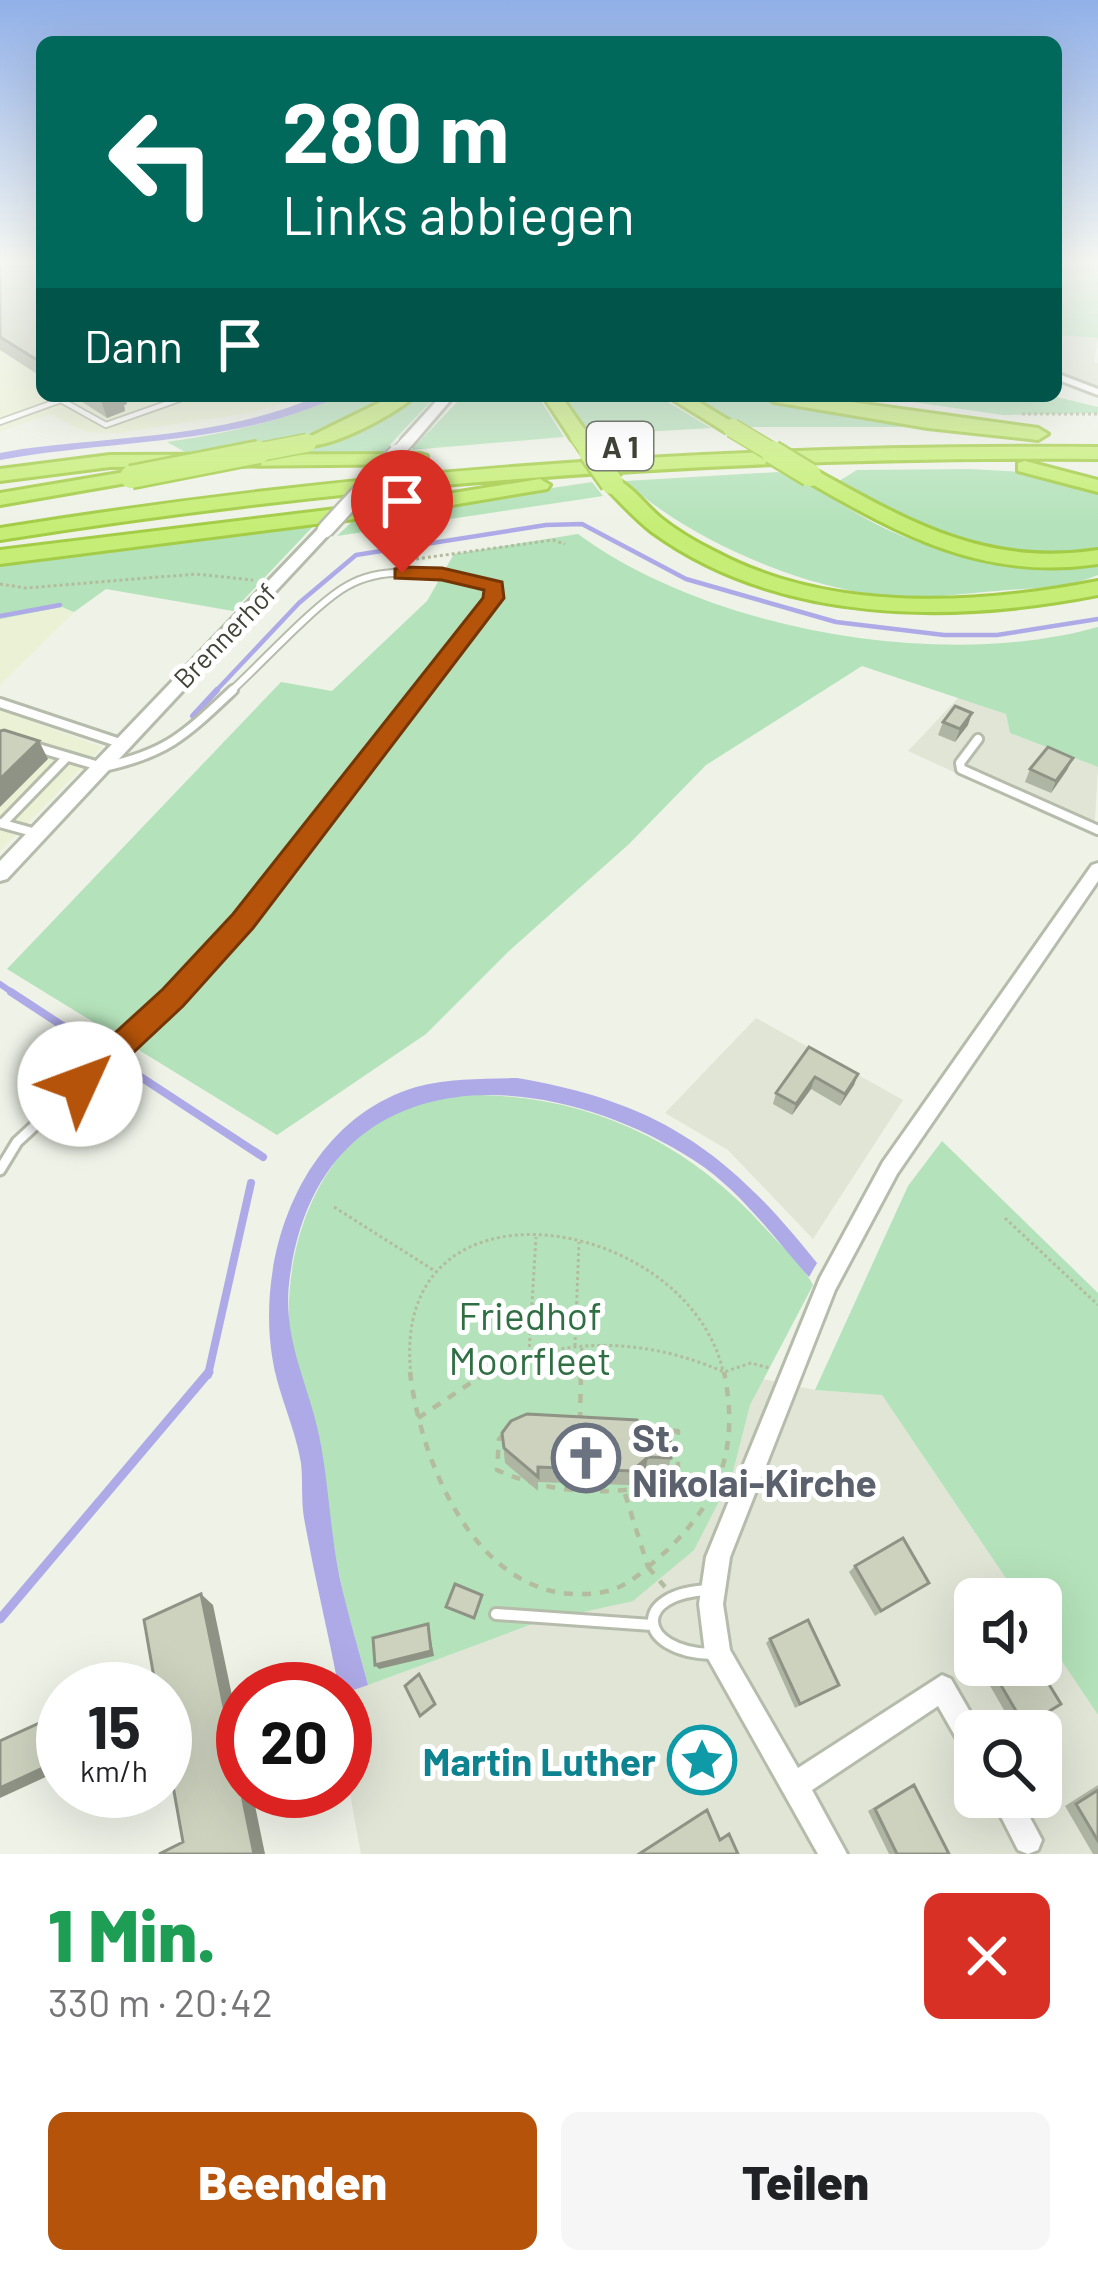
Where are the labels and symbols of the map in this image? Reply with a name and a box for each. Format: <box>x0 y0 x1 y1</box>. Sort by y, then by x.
road number: A 1 <box>587 422 653 470</box>
pin <box>351 450 453 573</box>
street label: Brennerhof <box>166 576 282 694</box>
position arrow <box>17 1021 143 1147</box>
park label: Friedhof Moorfleet <box>449 1291 611 1383</box>
place label: St. Nikolai-Kirche <box>632 1413 877 1505</box>
church icon: St. Nikolai-Kirche <box>551 1423 621 1493</box>
speed limit sign: 20 <box>216 1662 372 1818</box>
place icon: Martin Luther <box>667 1725 737 1795</box>
place label: Martin Luther <box>423 1737 656 1784</box>

